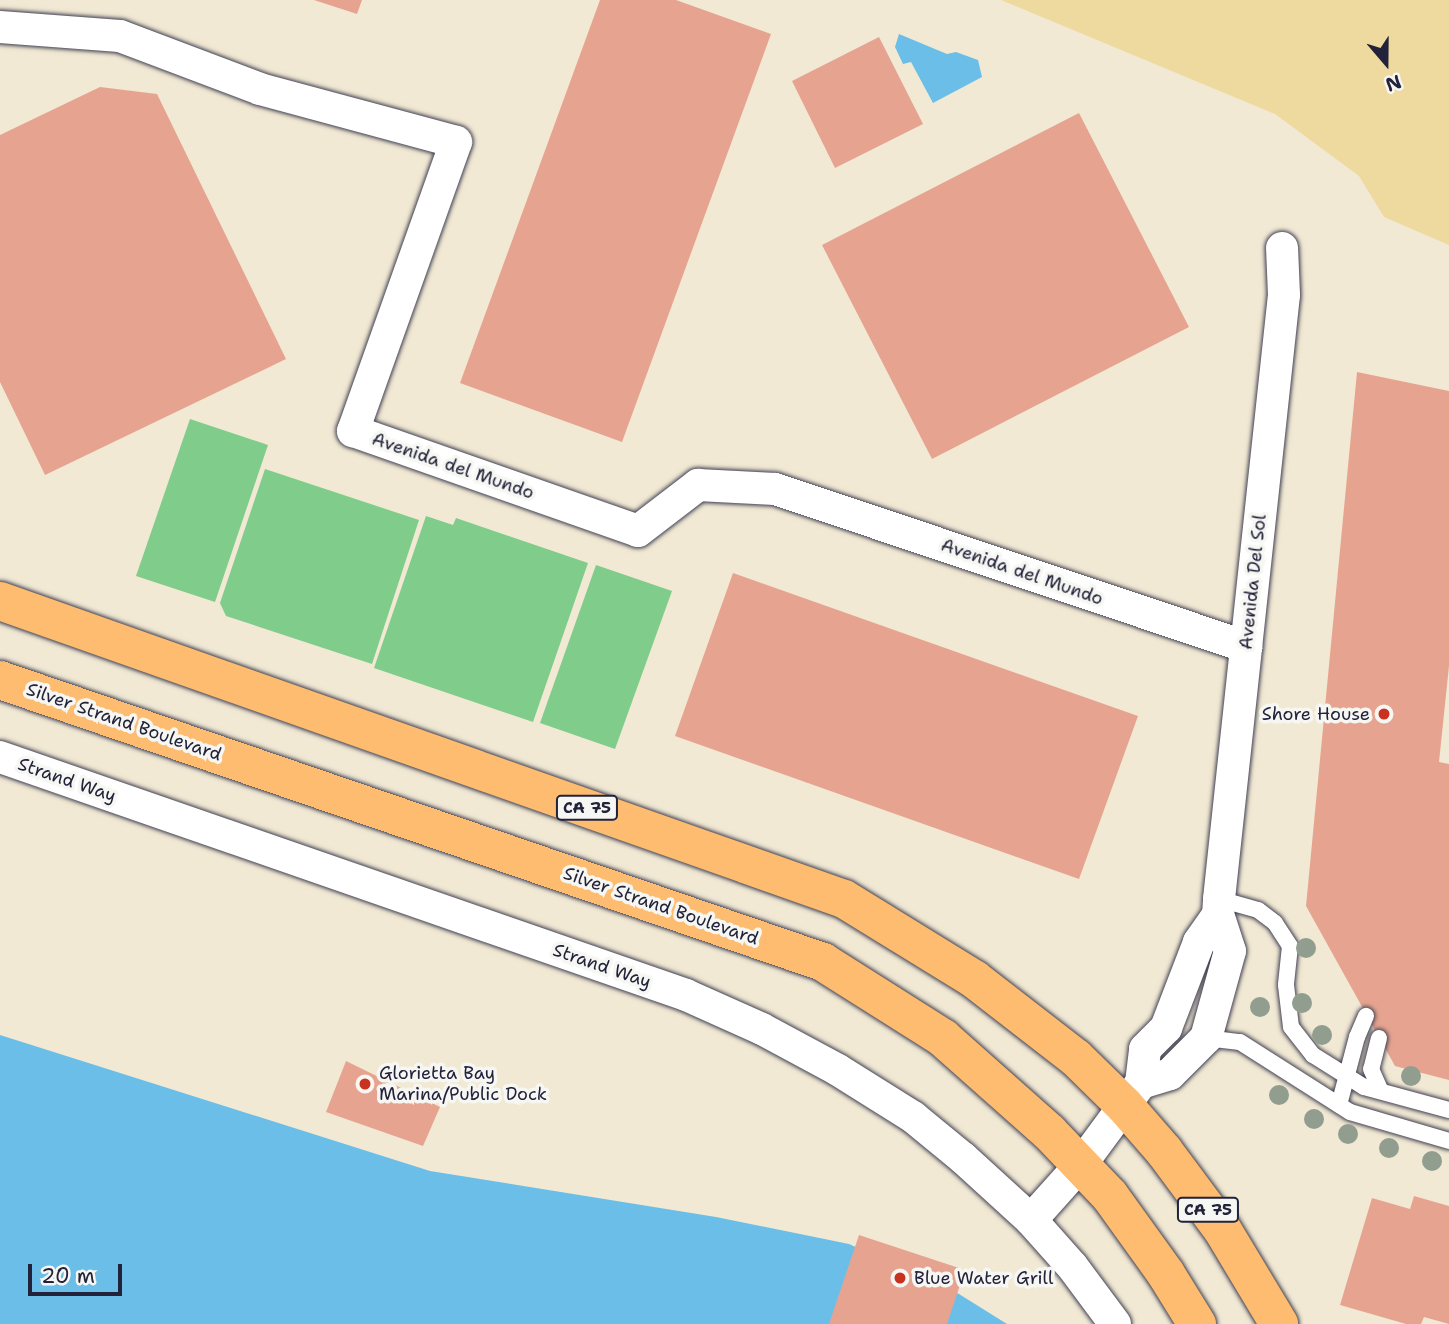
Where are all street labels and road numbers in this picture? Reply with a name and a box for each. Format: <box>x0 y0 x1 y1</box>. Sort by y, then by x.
street label: Avenida del Mundo <box>369 428 537 504</box>
street label: Avenida Del Sol <box>1235 513 1271 651</box>
street label: Avenida del Mundo <box>938 534 1106 610</box>
street label: Silver Strand Boulevard <box>24 678 224 766</box>
street label: Strand Way <box>15 753 119 807</box>
road number: CA 75 <box>556 796 618 820</box>
street label: Silver Strand Boulevard <box>561 862 761 950</box>
street label: Strand Way <box>550 939 654 993</box>
road number: CA 75 <box>1176 1198 1240 1222</box>

